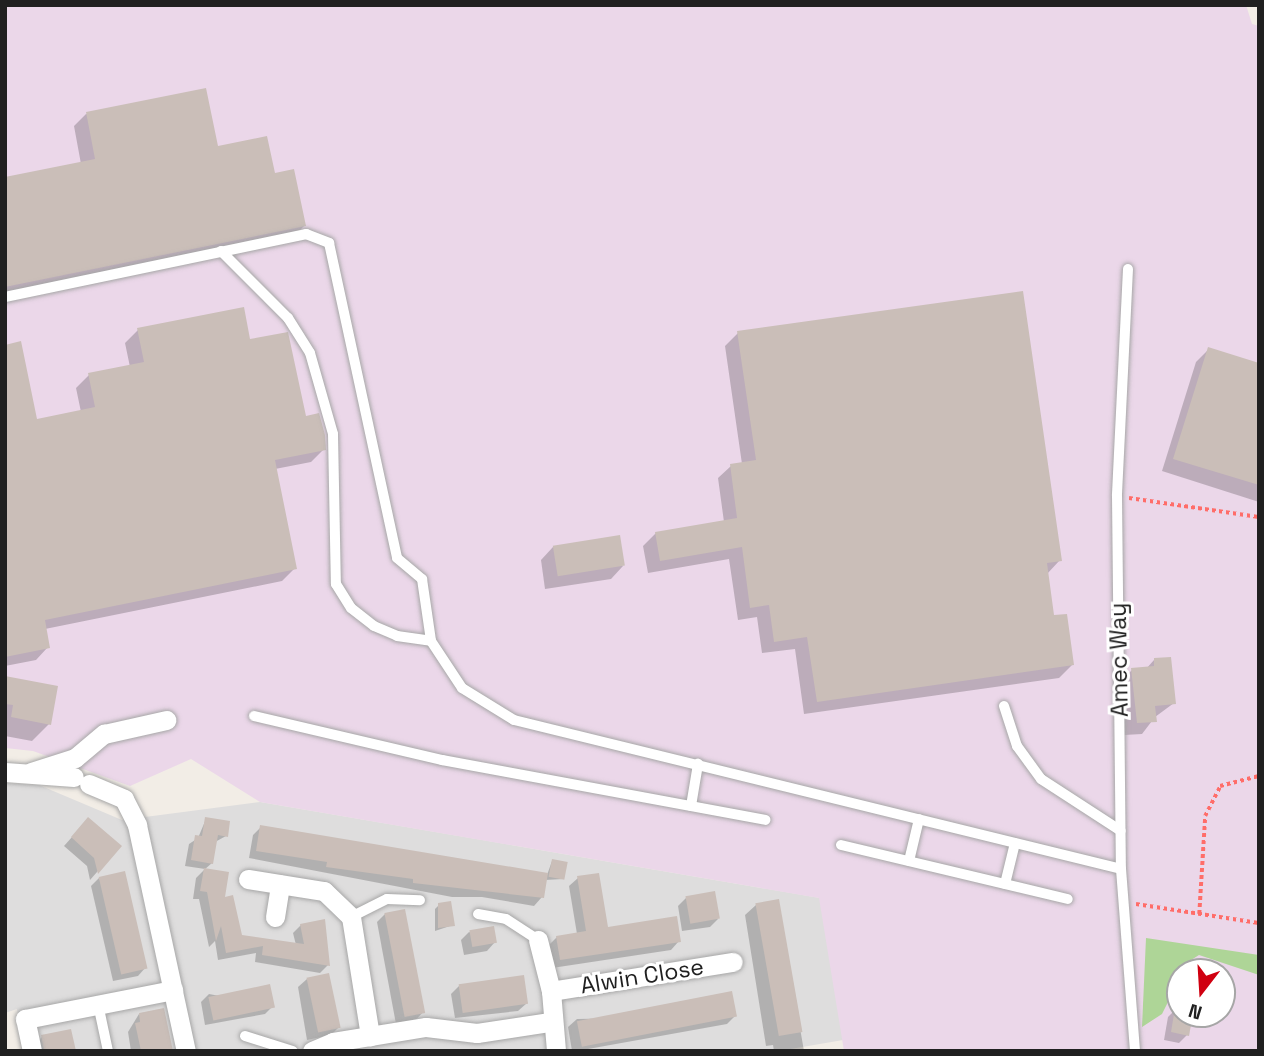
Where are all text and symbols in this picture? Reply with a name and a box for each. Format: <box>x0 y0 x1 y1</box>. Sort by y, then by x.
street label: Amec Way <box>1104 603 1134 717</box>
street label: Alwin Close <box>578 953 706 999</box>
north arrow <box>1166 958 1236 1028</box>
text: N <box>1186 998 1205 1025</box>

